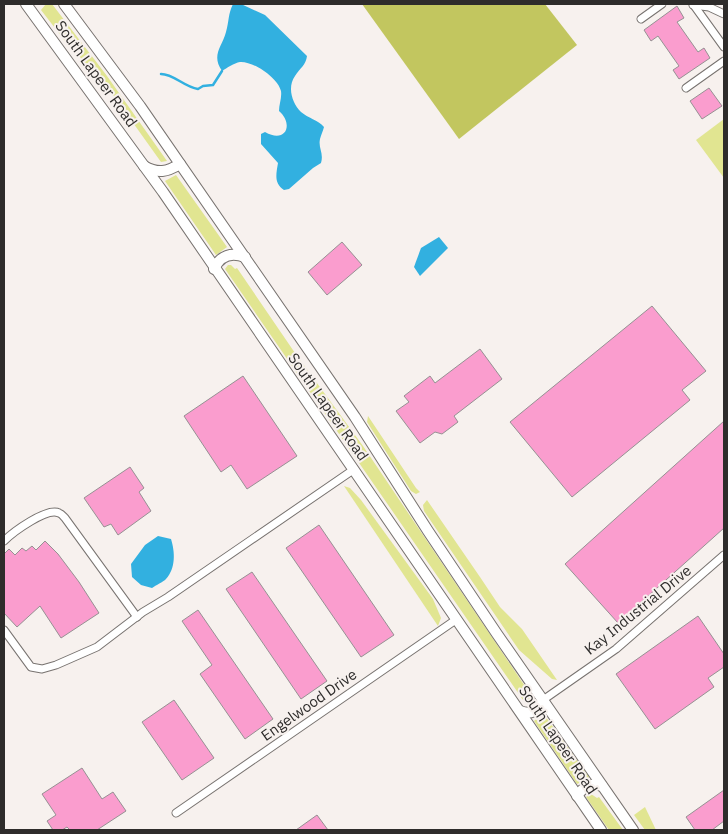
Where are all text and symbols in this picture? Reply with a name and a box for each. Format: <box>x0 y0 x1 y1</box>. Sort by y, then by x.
street label: South Lapeer Road <box>51 17 141 131</box>
street label: South Lapeer Road <box>284 349 373 464</box>
street label: Kay Industrial Drive <box>580 561 695 659</box>
street label: Engelwood Drive <box>257 665 360 745</box>
street label: South Lapeer Road <box>515 682 602 798</box>

